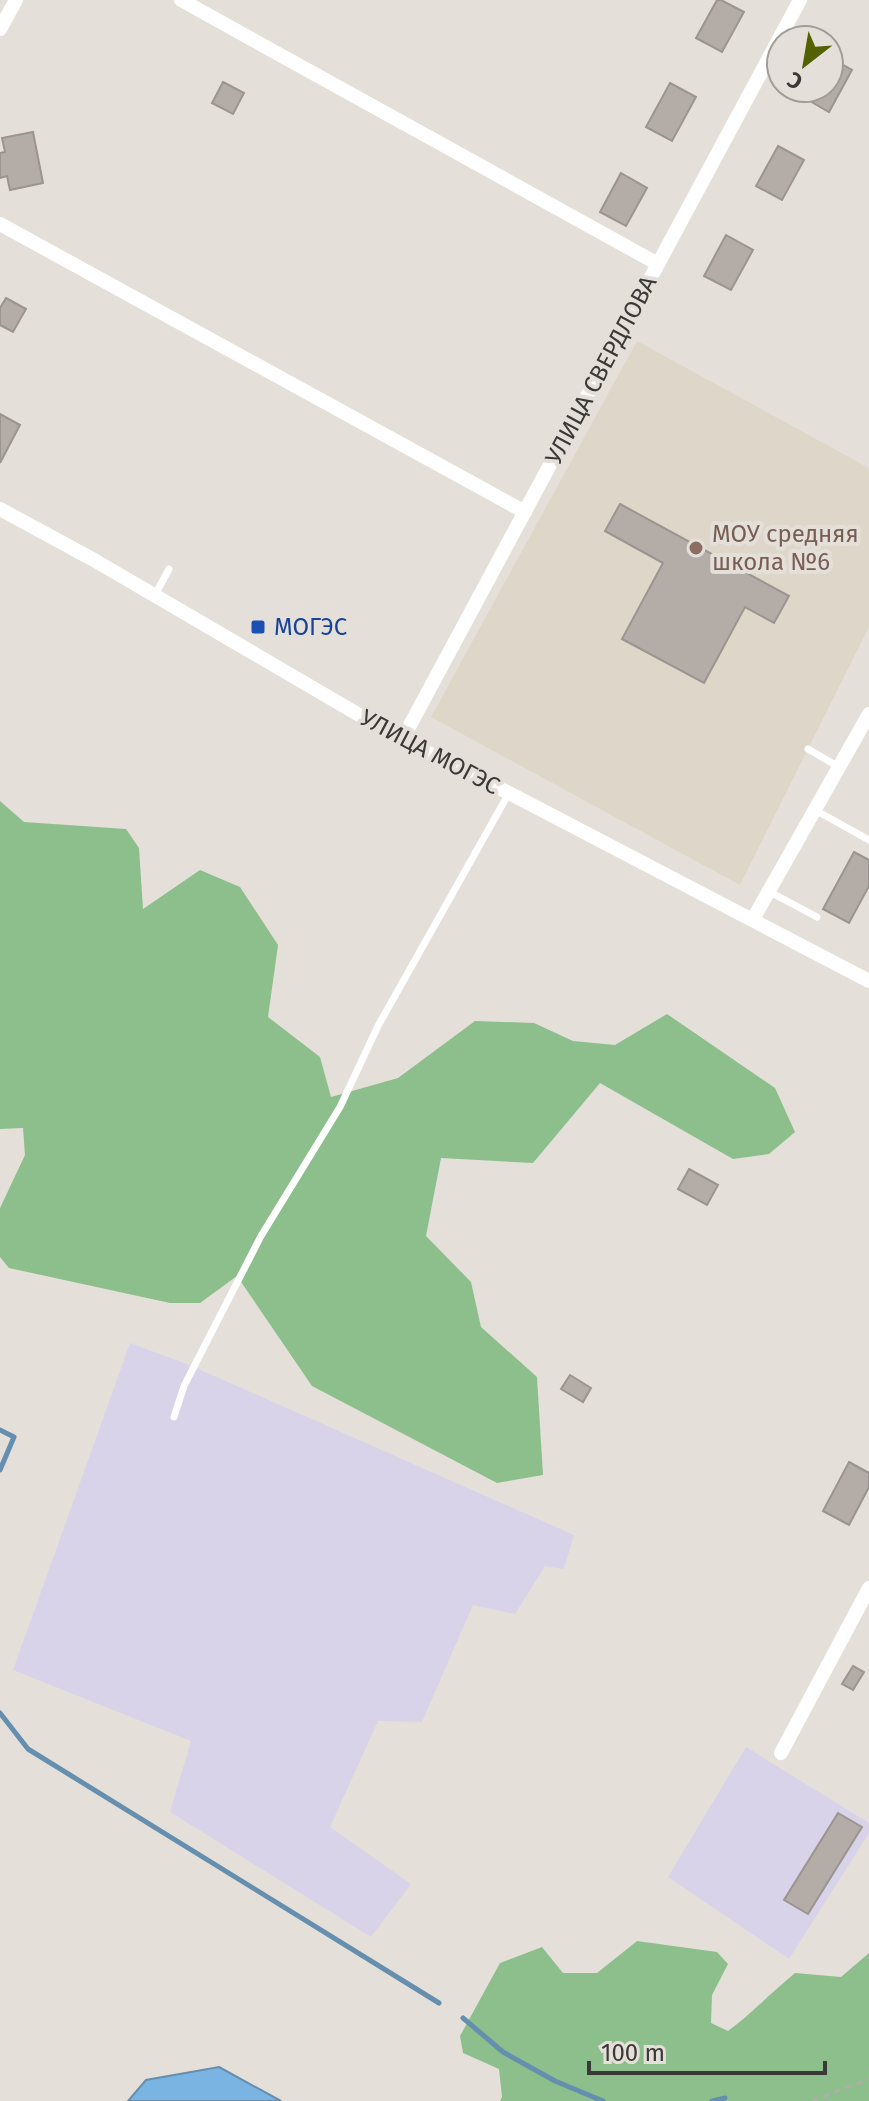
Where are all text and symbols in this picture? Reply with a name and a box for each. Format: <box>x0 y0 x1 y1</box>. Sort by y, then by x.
north arrow <box>765 24 845 104</box>
text: С <box>782 66 807 96</box>
street label: УЛИЦА СВЕРДЛОВА <box>539 271 663 469</box>
place label: МОУ средняя школа №6 <box>712 520 859 576</box>
marker: МОУ средняя школа №6 <box>687 539 705 557</box>
place label: МОГЭС <box>274 613 347 641</box>
marker: МОГЭС <box>249 618 267 636</box>
street label: УЛИЦА МОГЭС <box>356 704 504 800</box>
scale bar <box>589 2025 825 2075</box>
text: 100 m <box>601 2039 665 2067</box>

